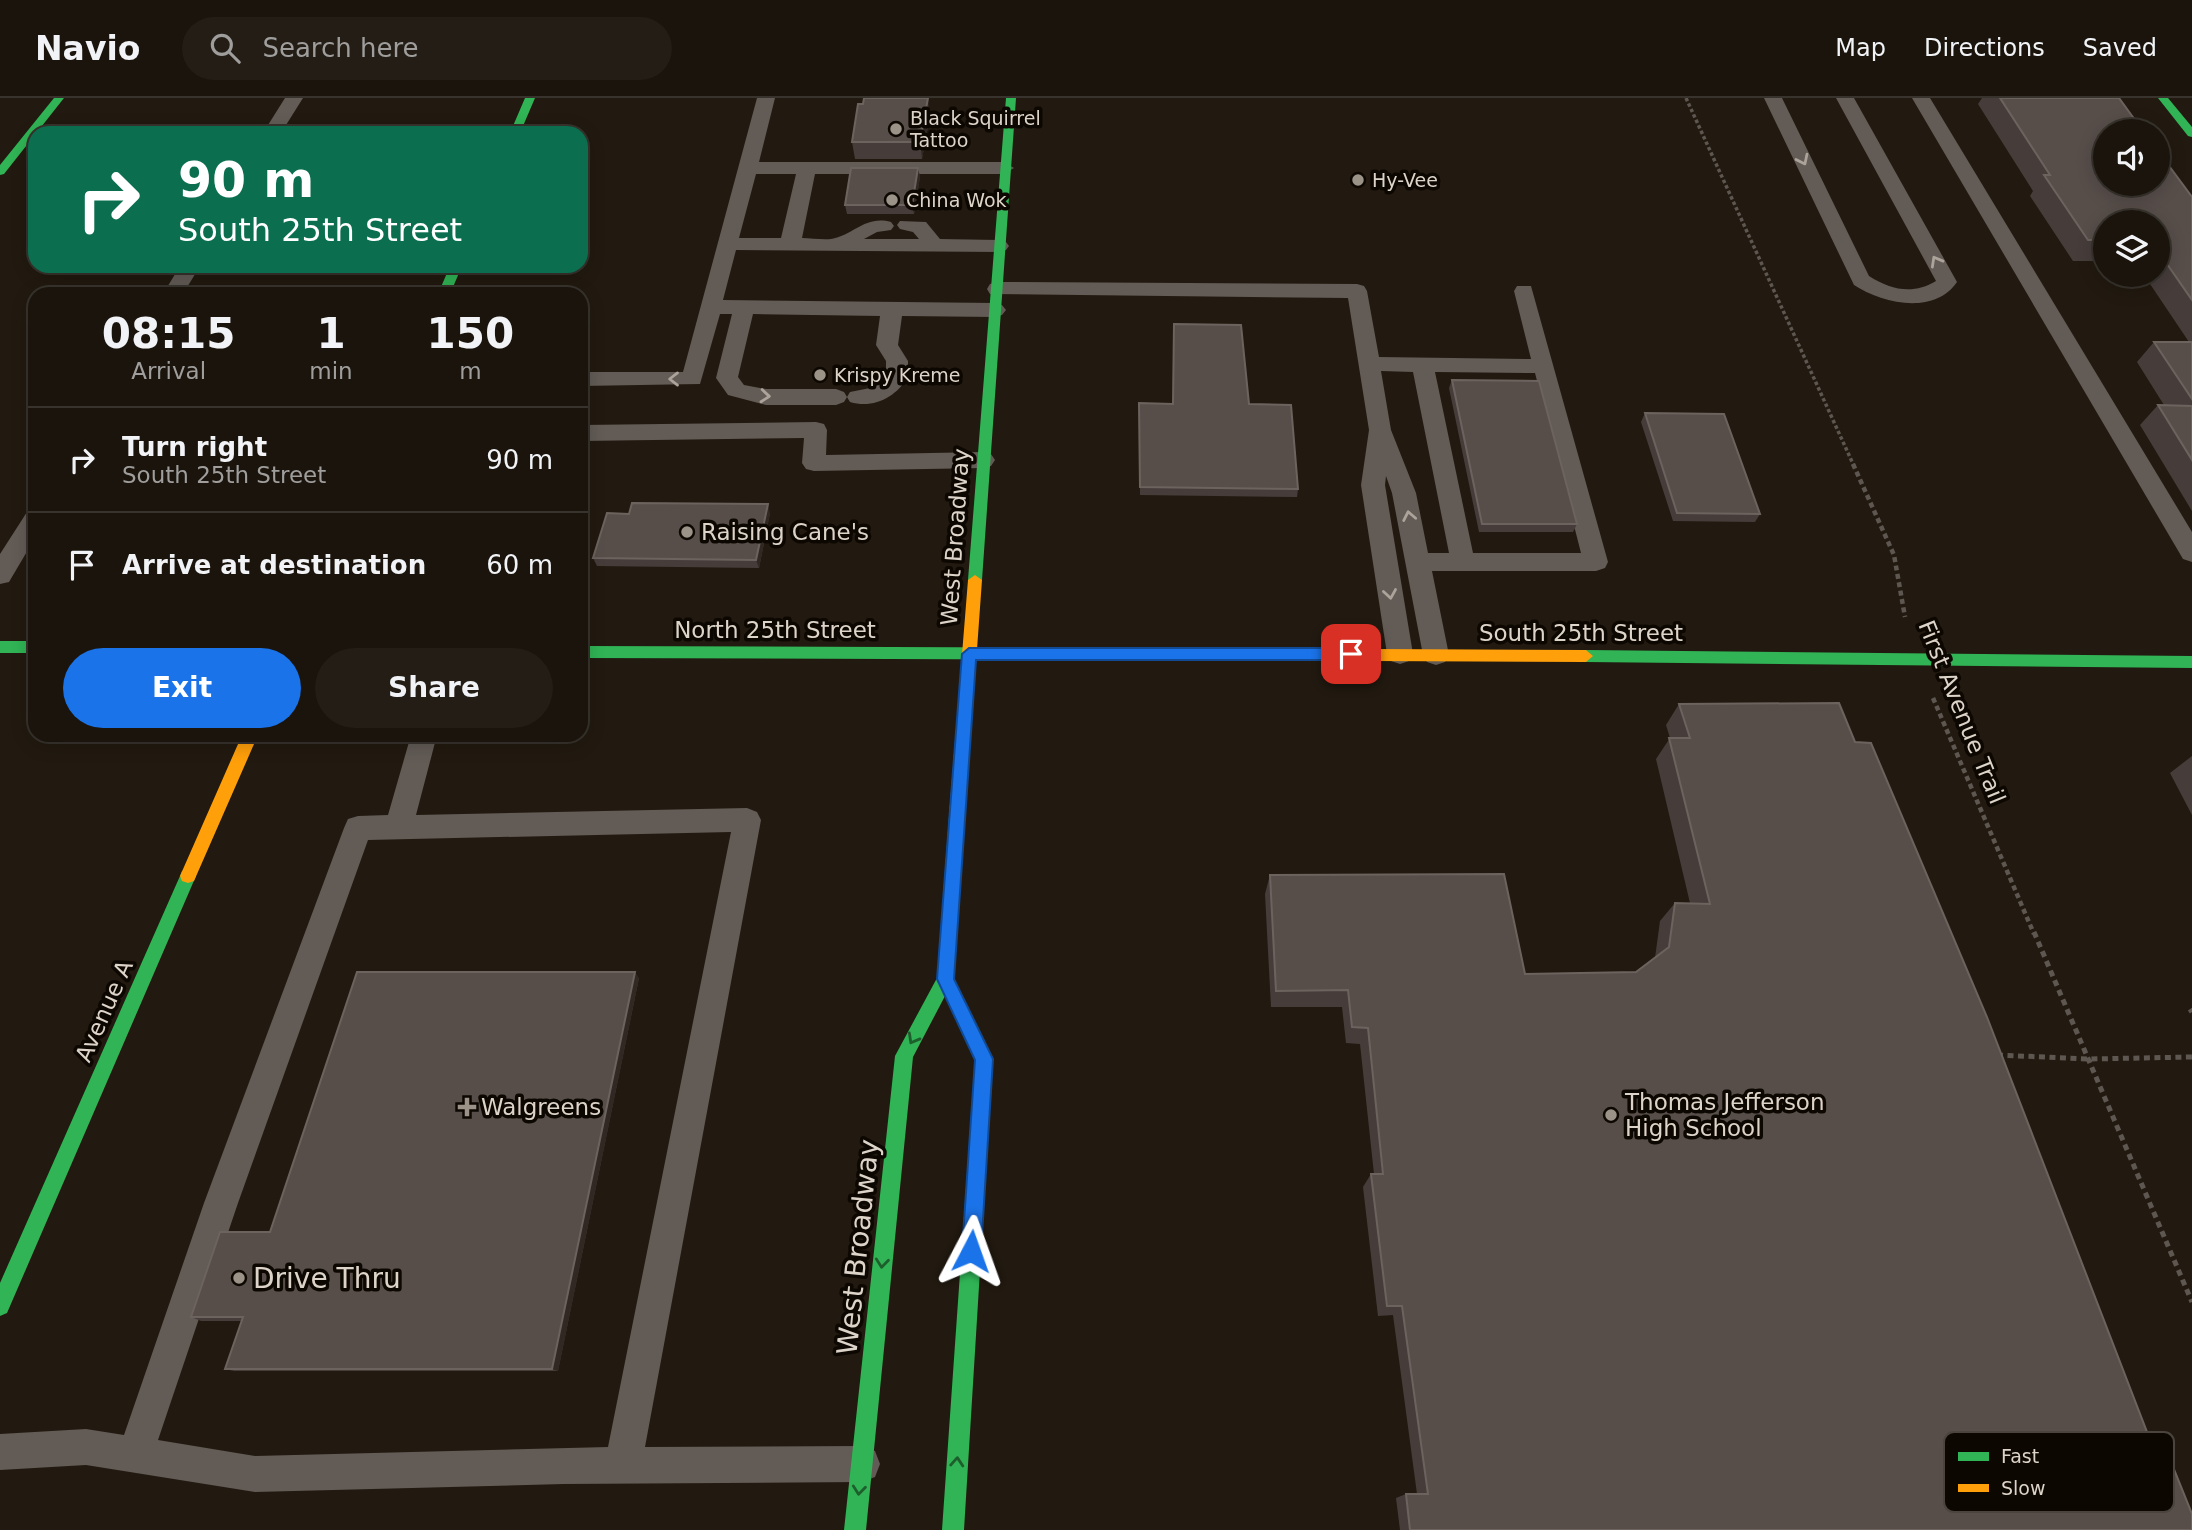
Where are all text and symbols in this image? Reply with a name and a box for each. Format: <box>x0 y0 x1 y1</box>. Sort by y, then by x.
search box <box>182 17 672 80</box>
text: Navio <box>35 29 140 68</box>
icon: search <box>206 29 244 67</box>
text: Search here <box>262 33 419 63</box>
text: Map <box>1835 34 1886 62</box>
text: Directions <box>1924 34 2045 62</box>
text: Saved <box>2083 34 2157 62</box>
place label: Black Squirrel Tattoo <box>909 107 1041 151</box>
map controls <box>2093 119 2170 287</box>
button: sound <box>2093 119 2170 196</box>
marker: Black Squirrel Tattoo <box>888 121 904 137</box>
text: 90 m <box>178 152 314 209</box>
one-way arrow <box>1794 152 1808 165</box>
icon: right <box>63 154 154 245</box>
place label: Hy-Vee <box>1372 169 1438 191</box>
marker: Hy-Vee <box>1350 172 1366 188</box>
place label: China Wok <box>906 189 1007 211</box>
marker: China Wok <box>884 192 900 208</box>
button: layers <box>2093 210 2170 287</box>
text: South 25th Street <box>178 211 462 249</box>
one-way arrow <box>1931 256 1944 268</box>
text: 08:15 <box>102 309 236 358</box>
text: 1 <box>316 309 346 358</box>
text: 150 <box>427 309 514 358</box>
text: Arrival <box>131 358 206 384</box>
text: min <box>309 358 353 384</box>
text: m <box>459 358 482 384</box>
place label: Krispy Kreme <box>834 364 961 386</box>
marker: Krispy Kreme <box>812 367 828 383</box>
one-way arrow <box>668 371 679 387</box>
one-way arrow <box>760 388 771 403</box>
text: Turn right <box>122 432 267 462</box>
icon: right <box>63 441 101 479</box>
text: 90 m <box>486 445 553 475</box>
street label: West Broadway <box>936 447 974 627</box>
text: South 25th Street <box>122 462 326 488</box>
one-way arrow <box>1402 510 1417 522</box>
place label: Raising Cane's <box>701 519 869 545</box>
marker: Raising Cane's <box>679 524 695 540</box>
icon: arrive <box>63 546 101 584</box>
text: Arrive at destination <box>122 550 426 580</box>
text: 60 m <box>486 550 553 580</box>
one-way arrow <box>1382 588 1397 600</box>
street label: North 25th Street <box>674 617 876 643</box>
street label: First Avenue Trail <box>1913 617 2011 807</box>
street label: South 25th Street <box>1479 620 1683 646</box>
pin <box>1321 624 1381 684</box>
icon: arrive <box>1332 635 1370 673</box>
button: Exit <box>63 648 301 728</box>
button: Share <box>315 648 553 728</box>
street label: Avenue A <box>70 956 138 1066</box>
one-way arrow <box>908 1032 921 1045</box>
place label: Thomas Jefferson High School <box>1624 1089 1825 1141</box>
place label: Walgreens <box>481 1094 601 1120</box>
marker: Walgreens <box>459 1099 475 1115</box>
marker: Thomas Jefferson High School <box>1603 1107 1619 1123</box>
street label: West Broadway <box>830 1138 886 1356</box>
position arrow <box>934 1214 1008 1288</box>
one-way arrow <box>875 1258 890 1269</box>
place label: Drive Thru <box>253 1262 401 1295</box>
marker: Drive Thru <box>231 1270 247 1286</box>
legend <box>1944 1432 2174 1512</box>
text: Fast <box>2001 1445 2039 1467</box>
one-way arrow <box>949 1456 964 1467</box>
text: Slow <box>2001 1477 2046 1499</box>
one-way arrow <box>852 1484 867 1496</box>

